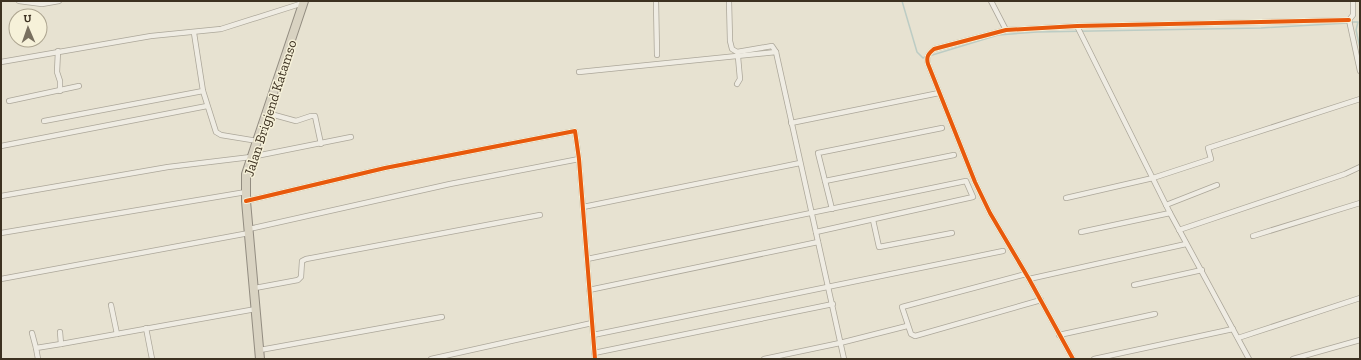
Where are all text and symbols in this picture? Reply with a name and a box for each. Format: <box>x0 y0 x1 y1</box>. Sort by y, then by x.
north arrow <box>8 8 48 48</box>
text: U <box>23 12 32 25</box>
street label: Jalan Brigjend Katamso <box>240 38 301 179</box>

